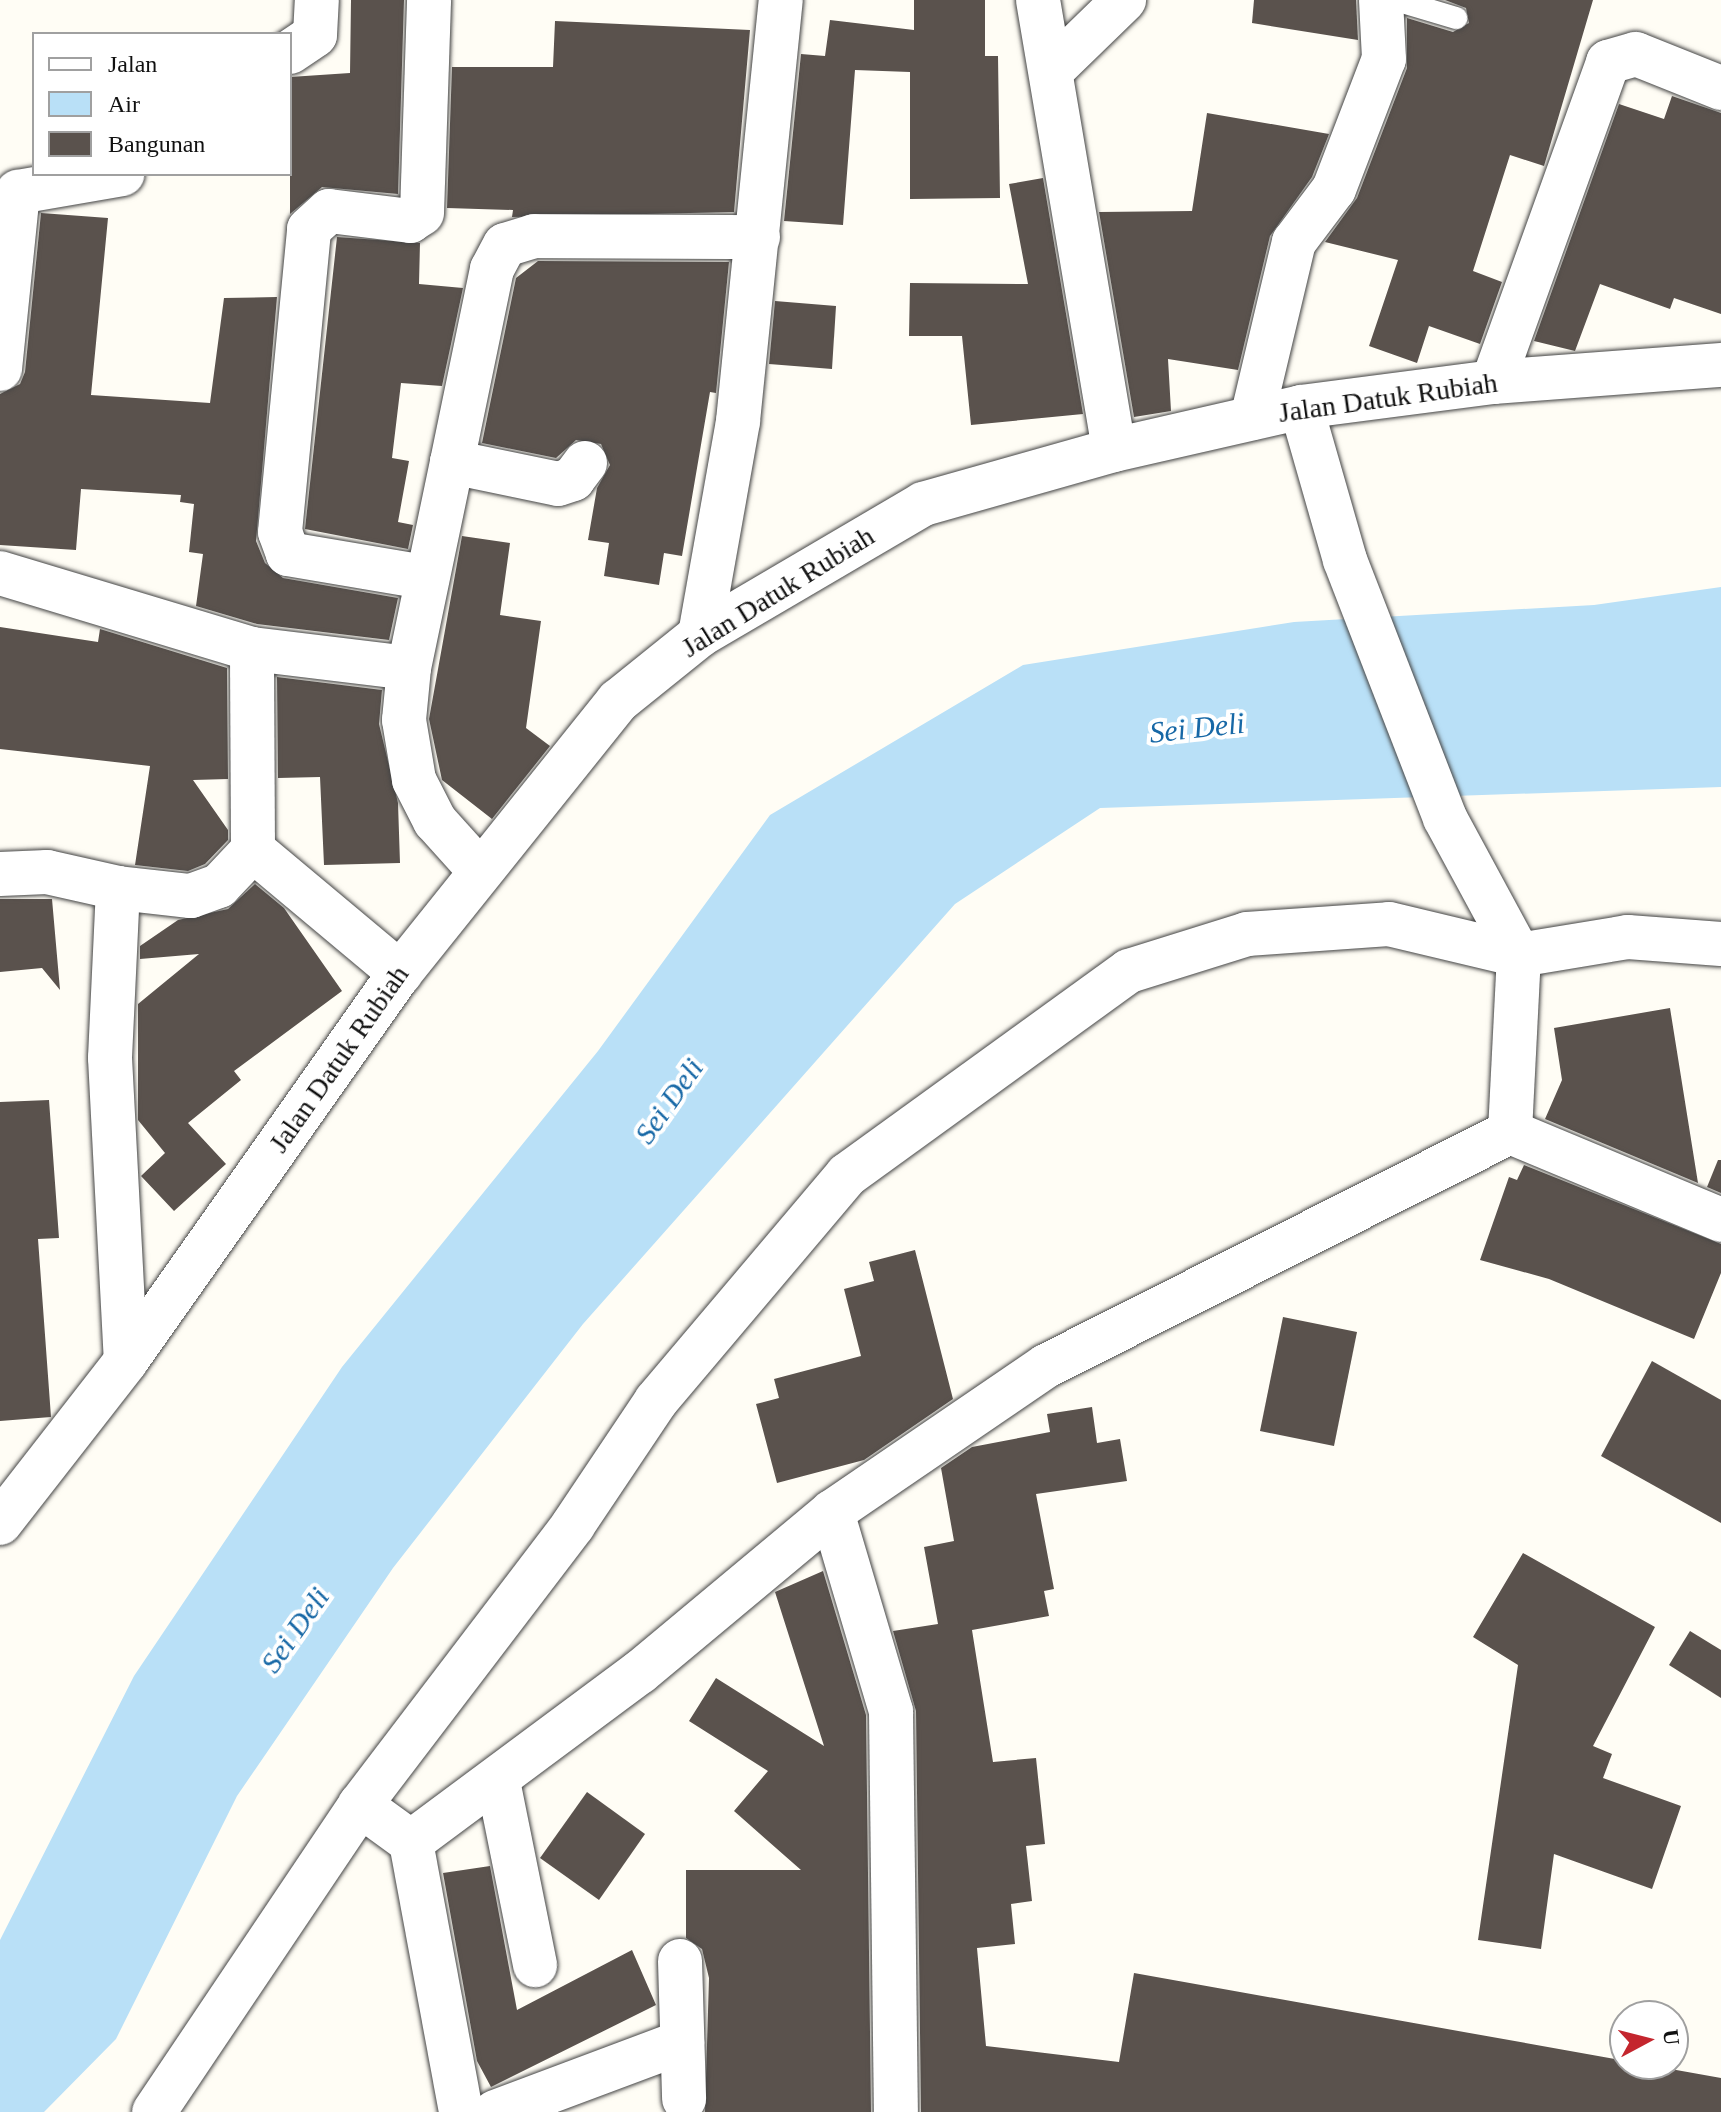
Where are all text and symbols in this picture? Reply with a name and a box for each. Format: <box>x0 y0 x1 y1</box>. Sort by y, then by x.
legend <box>32 32 292 176</box>
text: Jalan <box>108 51 157 77</box>
text: Air <box>108 91 140 117</box>
text: Bangunan <box>108 131 205 157</box>
street label: Jalan Datuk Rubiah <box>1276 366 1500 430</box>
street label: Jalan Datuk Rubiah <box>675 519 881 665</box>
water label: Sei Deli <box>1147 705 1247 751</box>
street label: Jalan Datuk Rubiah <box>262 959 416 1159</box>
water label: Sei Deli <box>627 1051 711 1151</box>
water label: Sei Deli <box>253 1580 337 1680</box>
north arrow <box>1609 2000 1689 2080</box>
text: U <box>1658 2028 1685 2047</box>

